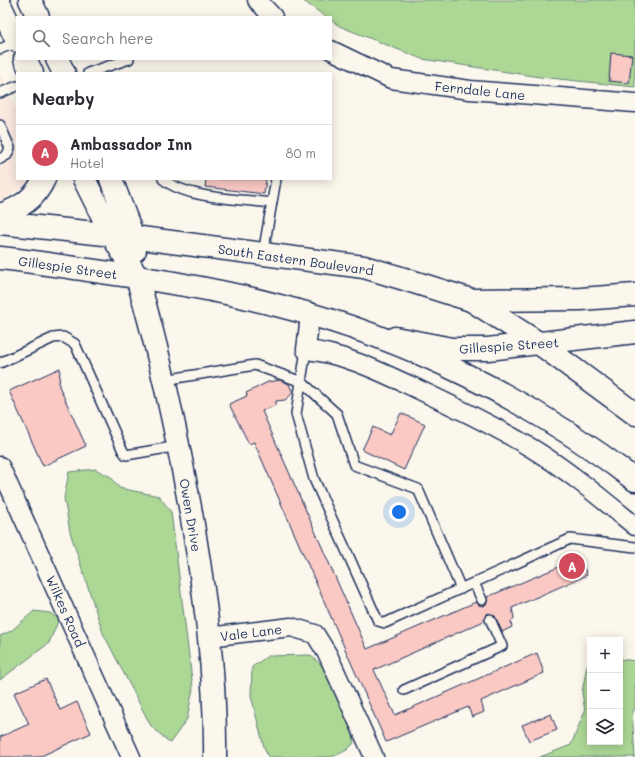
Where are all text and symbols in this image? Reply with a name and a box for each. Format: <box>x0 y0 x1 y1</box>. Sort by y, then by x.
search box <box>16 16 332 60</box>
icon: search <box>30 27 52 49</box>
text: Search here <box>62 28 153 48</box>
street label: Ferndale Lane <box>434 77 526 103</box>
text: Nearby <box>32 87 94 109</box>
text: Ambassador Inn <box>70 134 192 154</box>
text: A <box>40 144 50 161</box>
text: 80 m <box>286 144 316 161</box>
text: Hotel <box>70 154 104 171</box>
street label: South Eastern Boulevard <box>217 240 375 278</box>
street label: Gillespie Street <box>17 252 119 282</box>
street label: Gillespie Street <box>458 333 560 357</box>
street label: Owen Drive <box>176 477 206 553</box>
your location <box>389 502 409 522</box>
pin: A <box>559 551 585 581</box>
street label: Wilkes Road <box>43 573 89 649</box>
street label: Vale Lane <box>219 620 283 644</box>
map controls <box>587 637 623 745</box>
button: + <box>587 637 623 673</box>
button: − <box>587 673 623 709</box>
button: layers <box>587 709 623 745</box>

